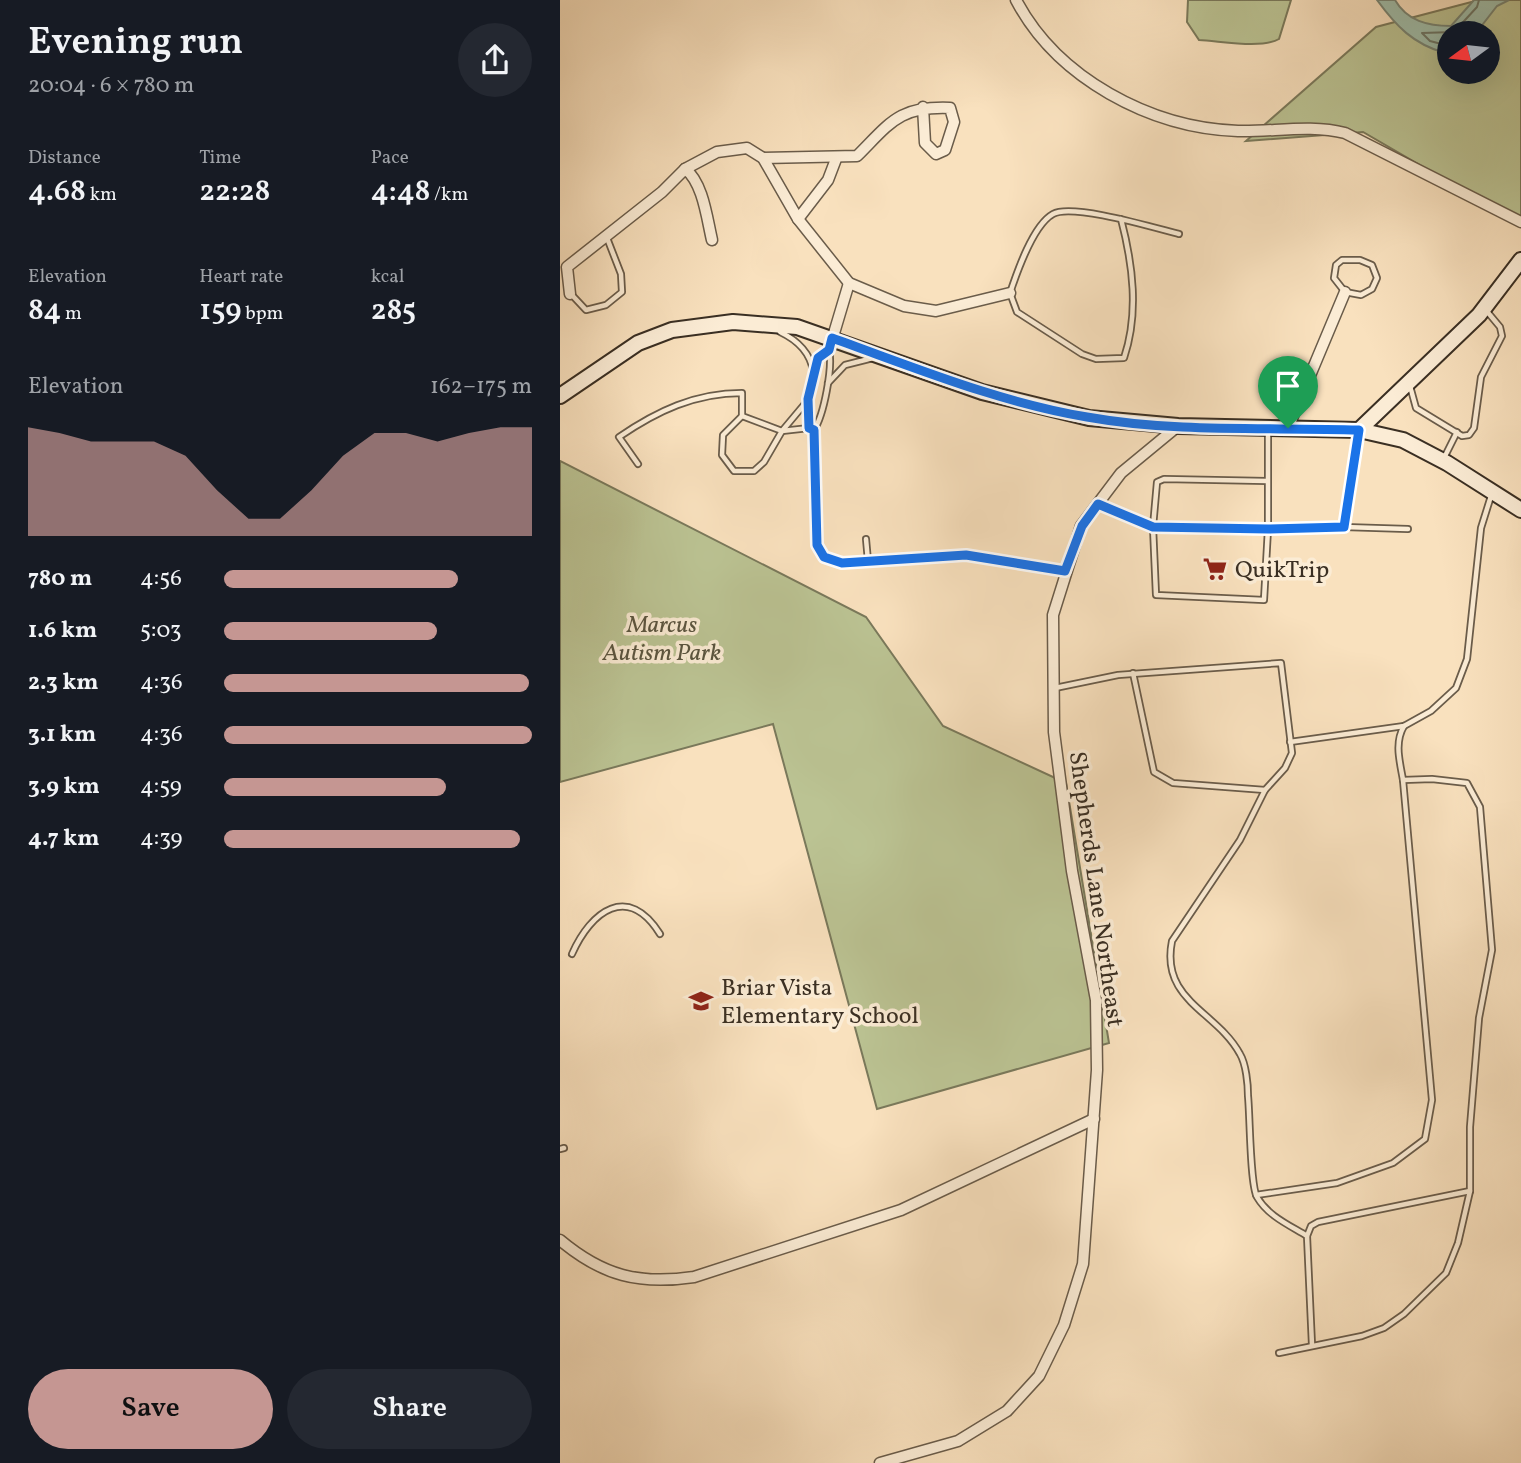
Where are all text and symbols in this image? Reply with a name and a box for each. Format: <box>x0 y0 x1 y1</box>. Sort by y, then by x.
text: Evening run <box>28 17 243 70</box>
north arrow <box>1437 21 1500 84</box>
map controls <box>1437 21 1500 84</box>
button: share <box>458 23 532 97</box>
text: 20:04 · 6 × 780 m <box>28 70 194 102</box>
text: Distance <box>28 145 101 171</box>
text: Time <box>199 145 241 171</box>
text: Pace <box>371 145 409 171</box>
text: 4.68 <box>28 171 86 213</box>
text: 22:28 <box>199 171 271 213</box>
text: 4:48 <box>371 171 430 213</box>
text: km <box>86 182 117 208</box>
text: /km <box>430 182 468 208</box>
text: Elevation <box>28 264 107 290</box>
text: Heart rate <box>199 264 283 290</box>
text: kcal <box>371 264 404 290</box>
text: 84 <box>28 290 61 332</box>
text: 159 <box>199 290 241 332</box>
text: 285 <box>371 290 416 332</box>
text: m <box>61 301 82 327</box>
text: bpm <box>241 301 283 327</box>
pin <box>1258 356 1318 428</box>
icon: arrive <box>1269 367 1307 405</box>
text: Elevation <box>28 371 124 403</box>
text: 162–175 m <box>430 371 532 403</box>
place label: QuikTrip <box>1235 554 1329 588</box>
supermarket icon: QuikTrip <box>1201 555 1229 583</box>
text: 780 m <box>28 563 92 595</box>
text: 4:56 <box>140 563 182 595</box>
park label: Marcus Autism Park <box>602 609 721 671</box>
text: 1.6 km <box>28 615 97 647</box>
text: 5:03 <box>140 615 182 647</box>
text: 2.3 km <box>28 667 99 699</box>
text: 4:36 <box>140 667 183 699</box>
text: 3.1 km <box>28 719 96 751</box>
text: 4:36 <box>140 719 183 751</box>
street label: Shepherds Lane Northeast <box>1059 749 1131 1029</box>
text: 3.9 km <box>28 771 100 803</box>
text: 4:59 <box>140 771 182 803</box>
text: 4.7 km <box>28 823 100 855</box>
text: 4:39 <box>140 823 182 855</box>
place label: Briar Vista Elementary School <box>721 972 919 1034</box>
school or university icon: Briar Vista Elementary School <box>687 987 715 1015</box>
button: Save <box>28 1369 273 1449</box>
button: Share <box>287 1369 532 1449</box>

